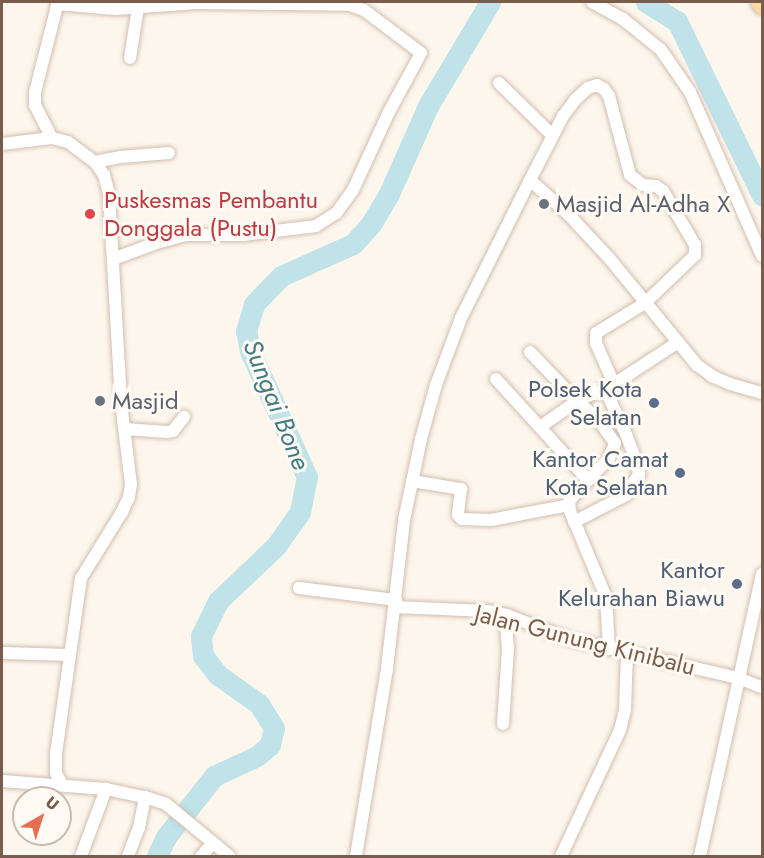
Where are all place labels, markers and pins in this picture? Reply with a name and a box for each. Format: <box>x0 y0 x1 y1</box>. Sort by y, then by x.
place label: Puskesmas Pembantu Donggala (Pustu) <box>104 186 318 242</box>
place label: Masjid Al-Adha X <box>556 190 730 218</box>
marker: Masjid Al-Adha X <box>537 197 551 211</box>
marker: Puskesmas Pembantu Donggala (Pustu) <box>81 205 99 223</box>
place label: Polsek Kota Selatan <box>528 375 642 431</box>
place label: Masjid <box>112 387 179 415</box>
marker: Masjid <box>93 394 107 408</box>
marker: Polsek Kota Selatan <box>647 396 661 410</box>
place label: Kantor Camat Kota Selatan <box>532 445 668 501</box>
marker: Kantor Camat Kota Selatan <box>673 466 687 480</box>
place label: Kantor Kelurahan Biawu <box>558 556 725 612</box>
marker: Kantor Kelurahan Biawu <box>730 577 744 591</box>

